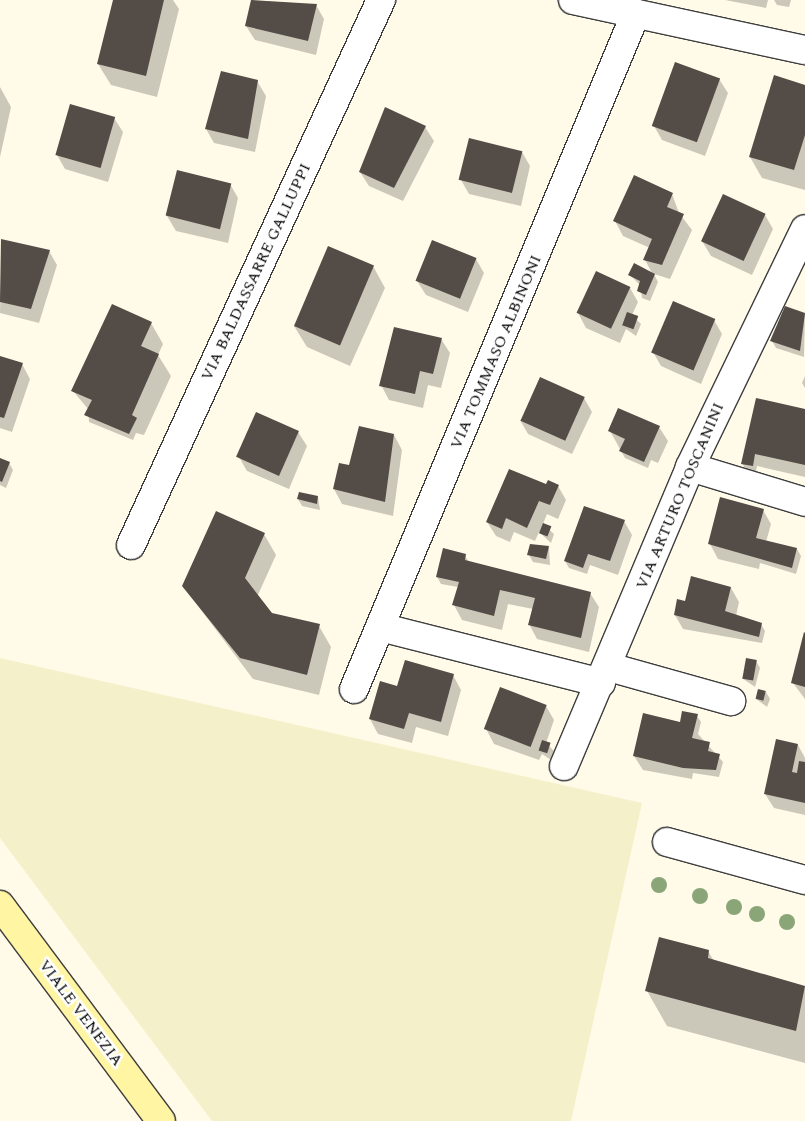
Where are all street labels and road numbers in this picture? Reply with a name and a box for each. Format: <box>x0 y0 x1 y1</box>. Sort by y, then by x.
street label: VIA BALDASSARRE GALLUPPI <box>197 160 315 384</box>
street label: VIA TOMMASO ALBINONI <box>446 252 546 452</box>
street label: VIA ARTURO TOSCANINI <box>632 400 728 592</box>
street label: VIALE VENEZIA <box>35 956 127 1070</box>

